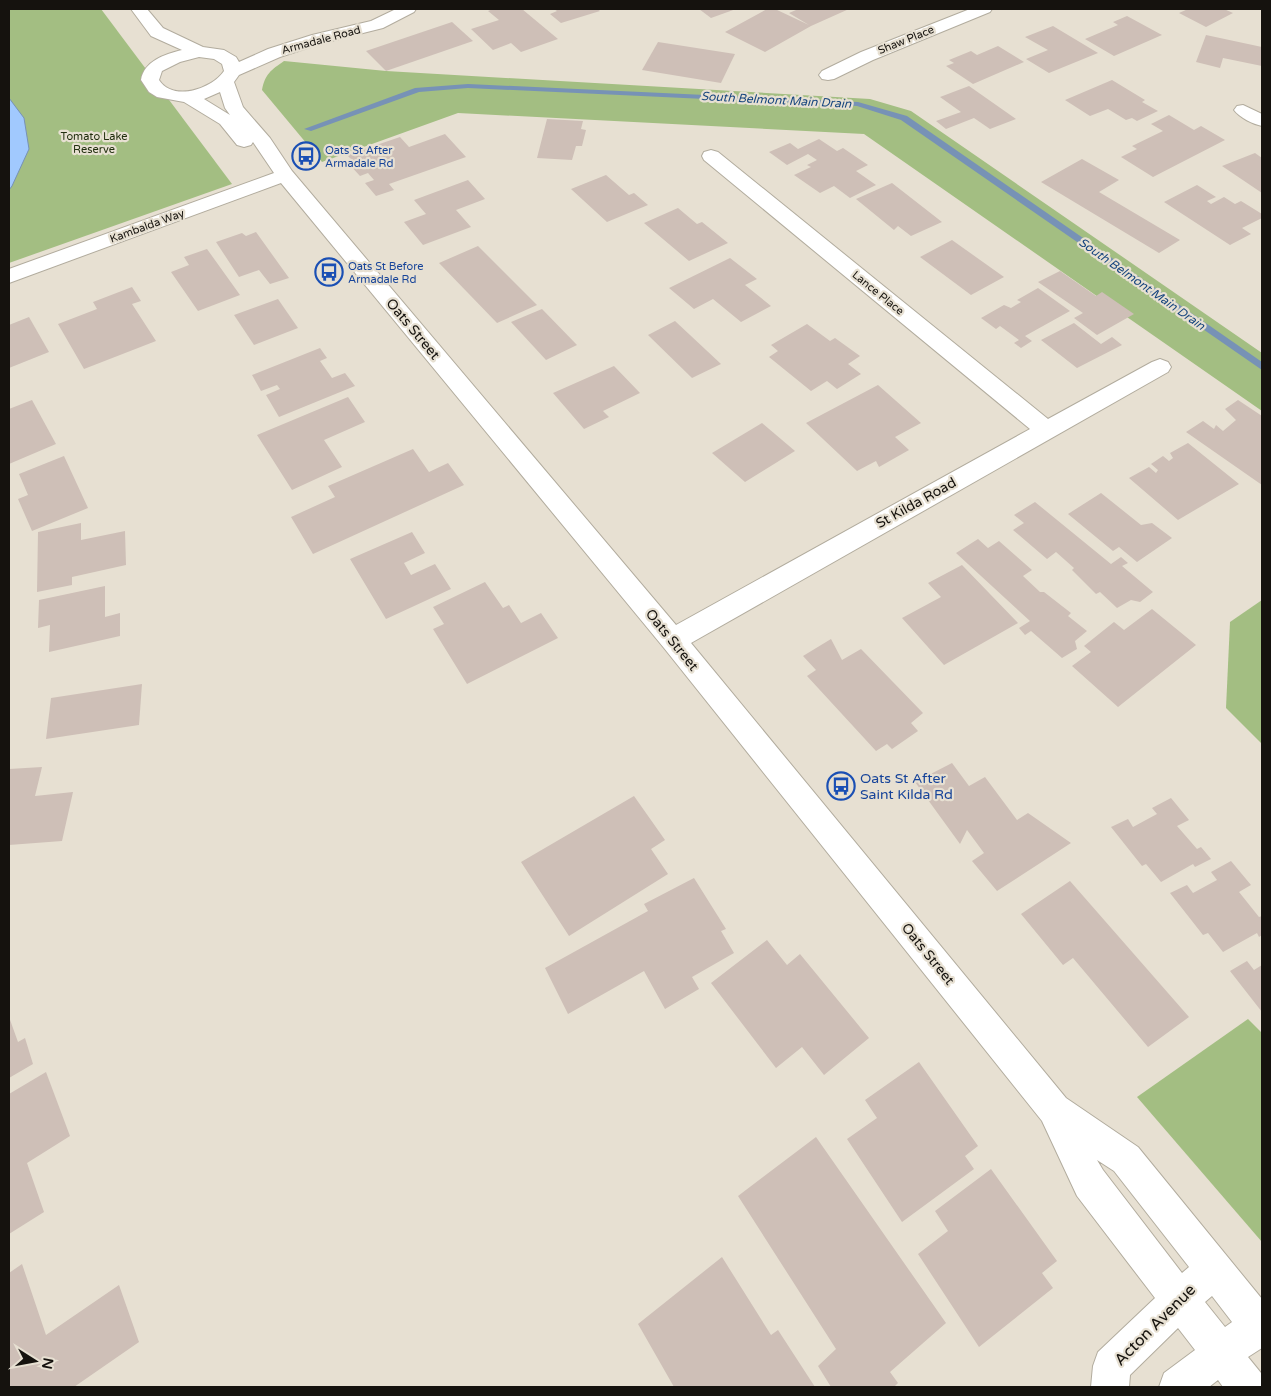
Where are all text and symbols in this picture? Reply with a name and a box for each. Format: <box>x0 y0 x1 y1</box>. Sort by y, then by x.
street label: Armadale Road <box>280 23 362 57</box>
street label: Shaw Place <box>876 23 936 57</box>
water label: South Belmont Main Drain <box>700 89 852 111</box>
park label: Tomato Lake Reserve <box>60 130 128 156</box>
bus stop icon: Oats St After Armadale Rd <box>291 141 321 171</box>
place label: Oats St After Armadale Rd <box>325 144 393 170</box>
street label: Kambalda Way <box>108 206 186 245</box>
water label: South Belmont Main Drain <box>1076 235 1208 333</box>
bus stop icon: Oats St Before Armadale Rd <box>314 257 344 287</box>
place label: Oats St Before Armadale Rd <box>348 260 423 286</box>
street label: Lance Place <box>850 268 906 318</box>
street label: Oats Street <box>382 295 444 364</box>
street label: St Kilda Road <box>873 474 959 532</box>
street label: Oats Street <box>642 606 703 675</box>
place label: Oats St After Saint Kilda Rd <box>860 770 953 803</box>
bus stop icon: Oats St After Saint Kilda Rd <box>826 771 856 801</box>
street label: Oats Street <box>898 920 959 989</box>
street label: Acton Avenue <box>1110 1280 1200 1370</box>
north arrow <box>10 1336 60 1386</box>
text: N <box>38 1356 57 1371</box>

